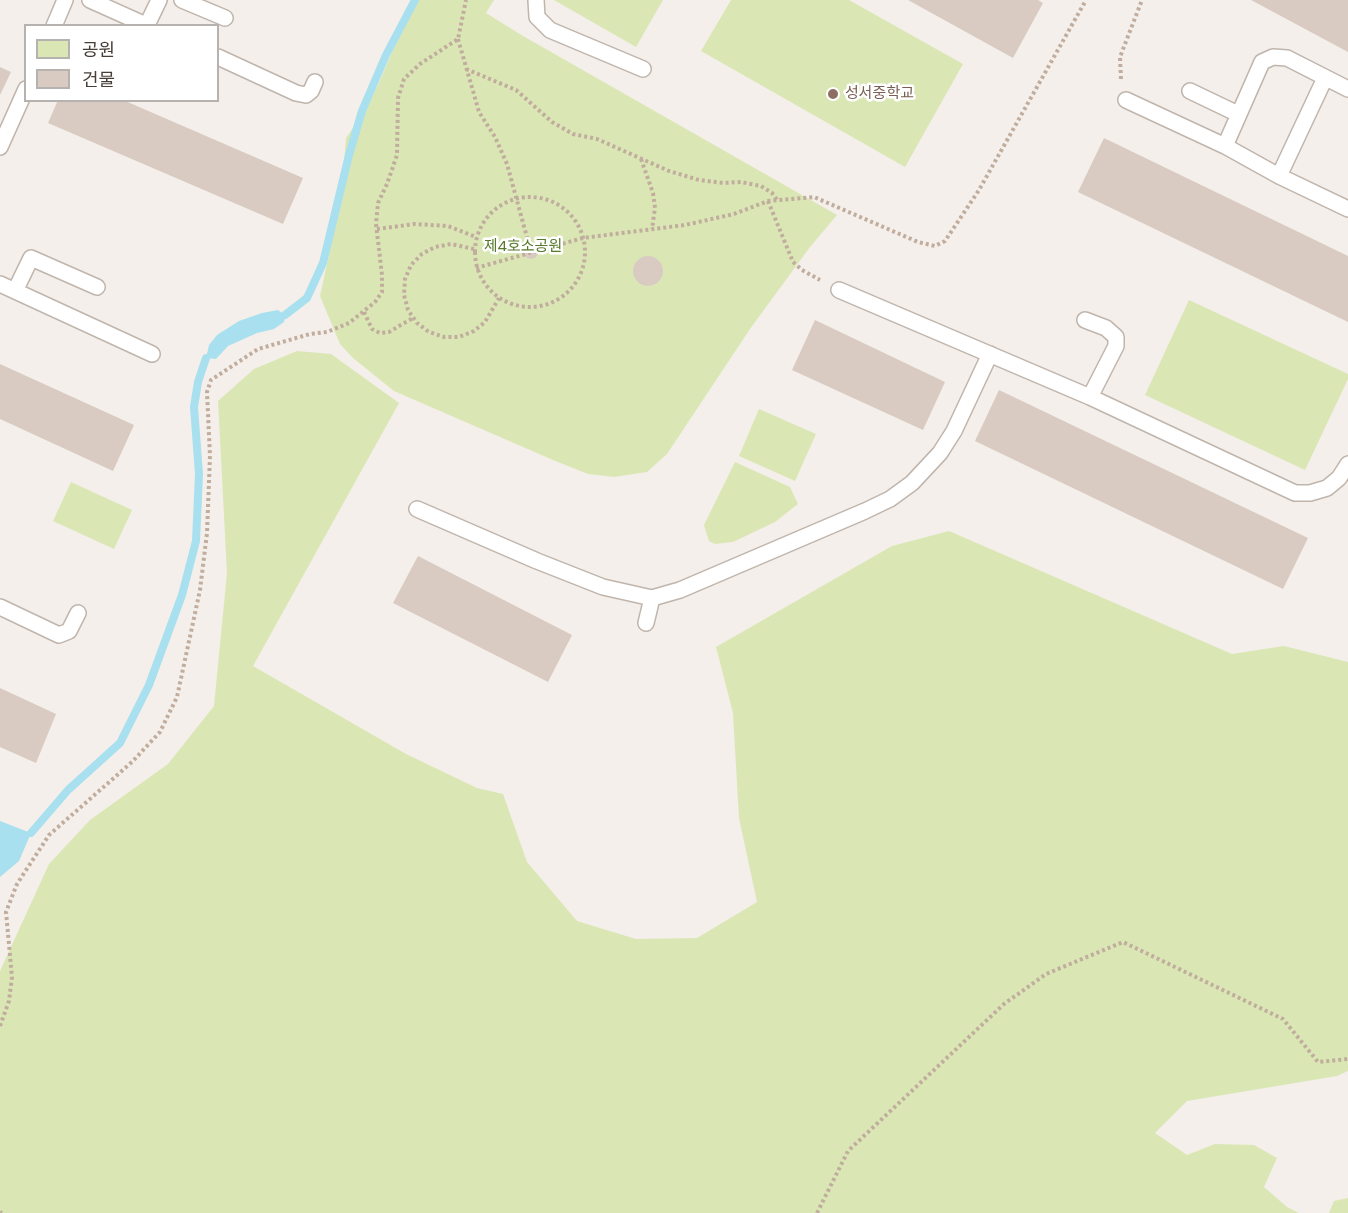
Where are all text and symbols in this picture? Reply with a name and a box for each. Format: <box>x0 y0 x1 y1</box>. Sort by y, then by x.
legend <box>24 24 219 102</box>
text: 공원 <box>82 37 115 62</box>
text: 건물 <box>82 67 115 92</box>
place label: 성서중학교 <box>845 85 914 103</box>
marker: 성서중학교 <box>826 87 840 101</box>
park label: 제4호소공원 <box>484 238 562 256</box>

